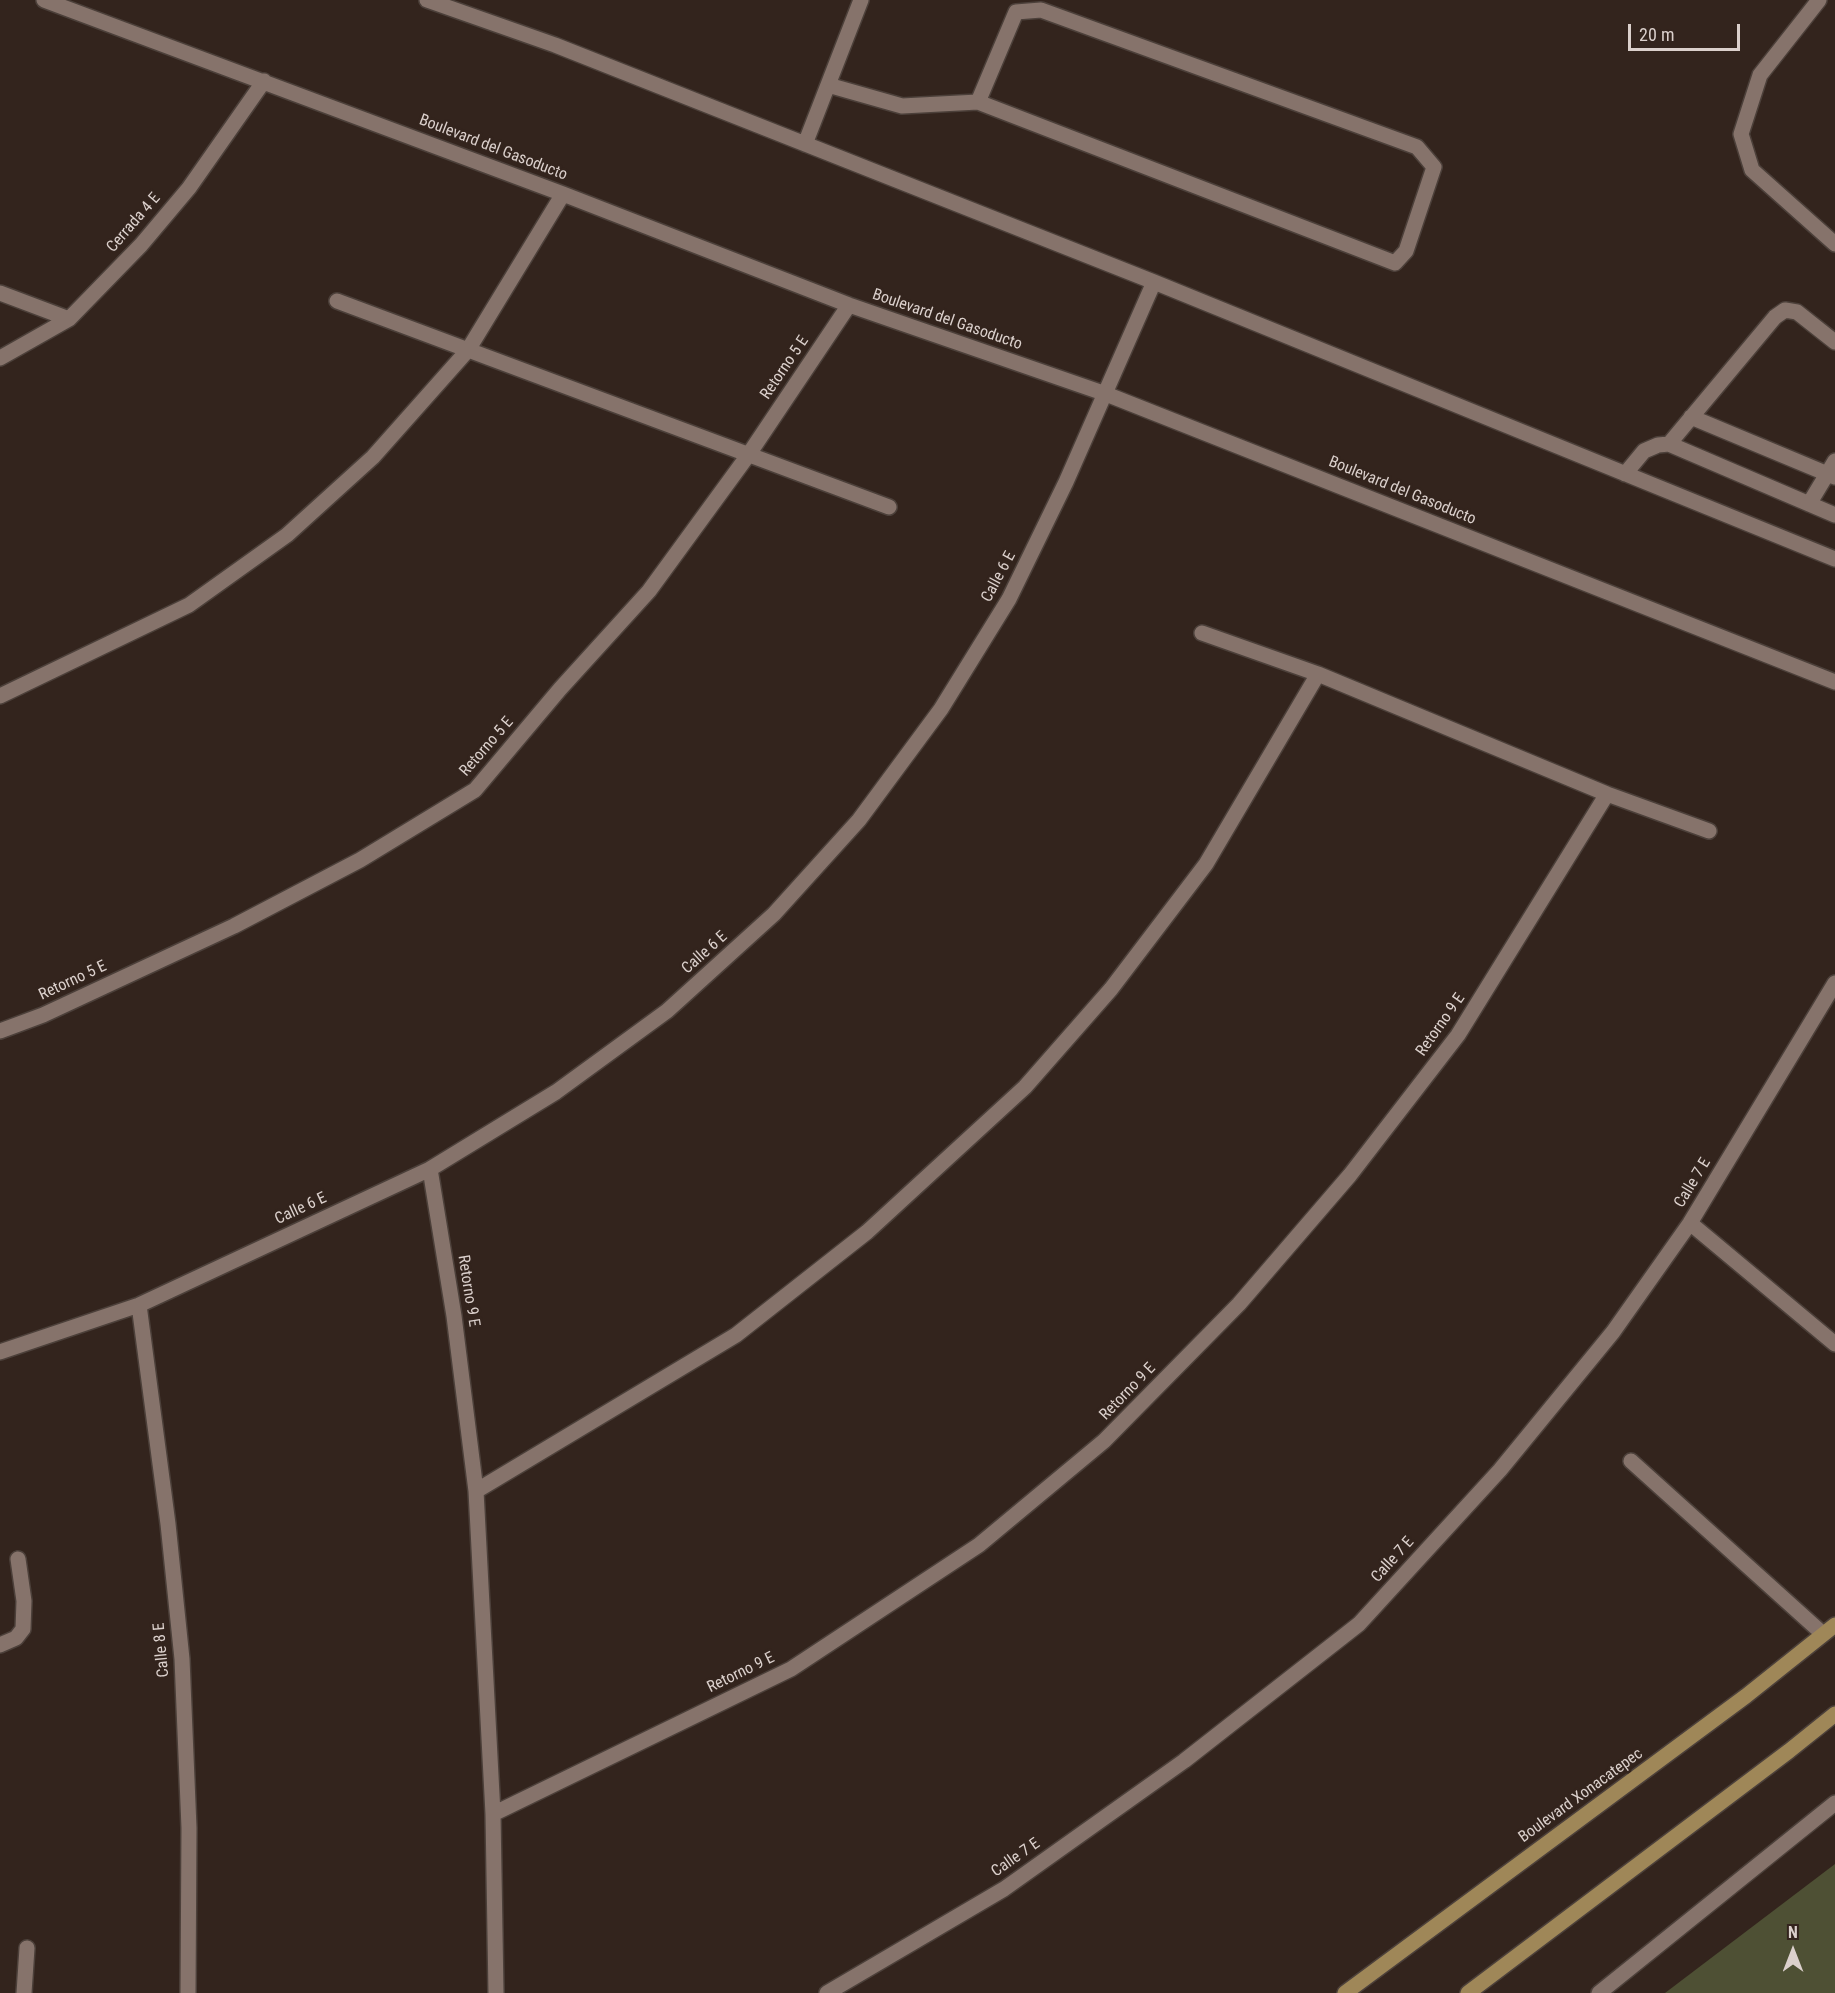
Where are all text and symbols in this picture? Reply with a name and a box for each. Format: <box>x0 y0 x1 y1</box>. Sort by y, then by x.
scale bar <box>1631 12 1744 50</box>
text: 20 m <box>1639 24 1674 45</box>
street label: Boulevard del Gasoducto <box>416 111 570 185</box>
street label: Cerrada 4 E <box>103 189 165 257</box>
street label: Boulevard del Gasoducto <box>870 285 1024 355</box>
street label: Retorno 5 E <box>757 333 813 403</box>
street label: Boulevard del Gasoducto <box>1326 453 1478 529</box>
street label: Calle 6 E <box>978 548 1020 606</box>
street label: Retorno 5 E <box>456 713 518 781</box>
street label: Calle 6 E <box>678 928 732 978</box>
street label: Retorno 5 E <box>36 957 110 1005</box>
street label: Retorno 9 E <box>1412 990 1470 1060</box>
street label: Calle 7 E <box>1671 1155 1715 1211</box>
street label: Calle 6 E <box>272 1189 330 1229</box>
street label: Retorno 9 E <box>453 1254 483 1328</box>
street label: Retorno 9 E <box>1096 1359 1160 1425</box>
street label: Calle 7 E <box>1368 1533 1418 1587</box>
street label: Calle 8 E <box>150 1622 174 1678</box>
street label: Retorno 9 E <box>704 1648 778 1698</box>
street label: Boulevard Xonacatepec <box>1515 1745 1647 1847</box>
street label: Calle 7 E <box>988 1834 1044 1882</box>
north arrow <box>1763 1921 1823 1981</box>
text: N <box>1788 1923 1798 1942</box>

